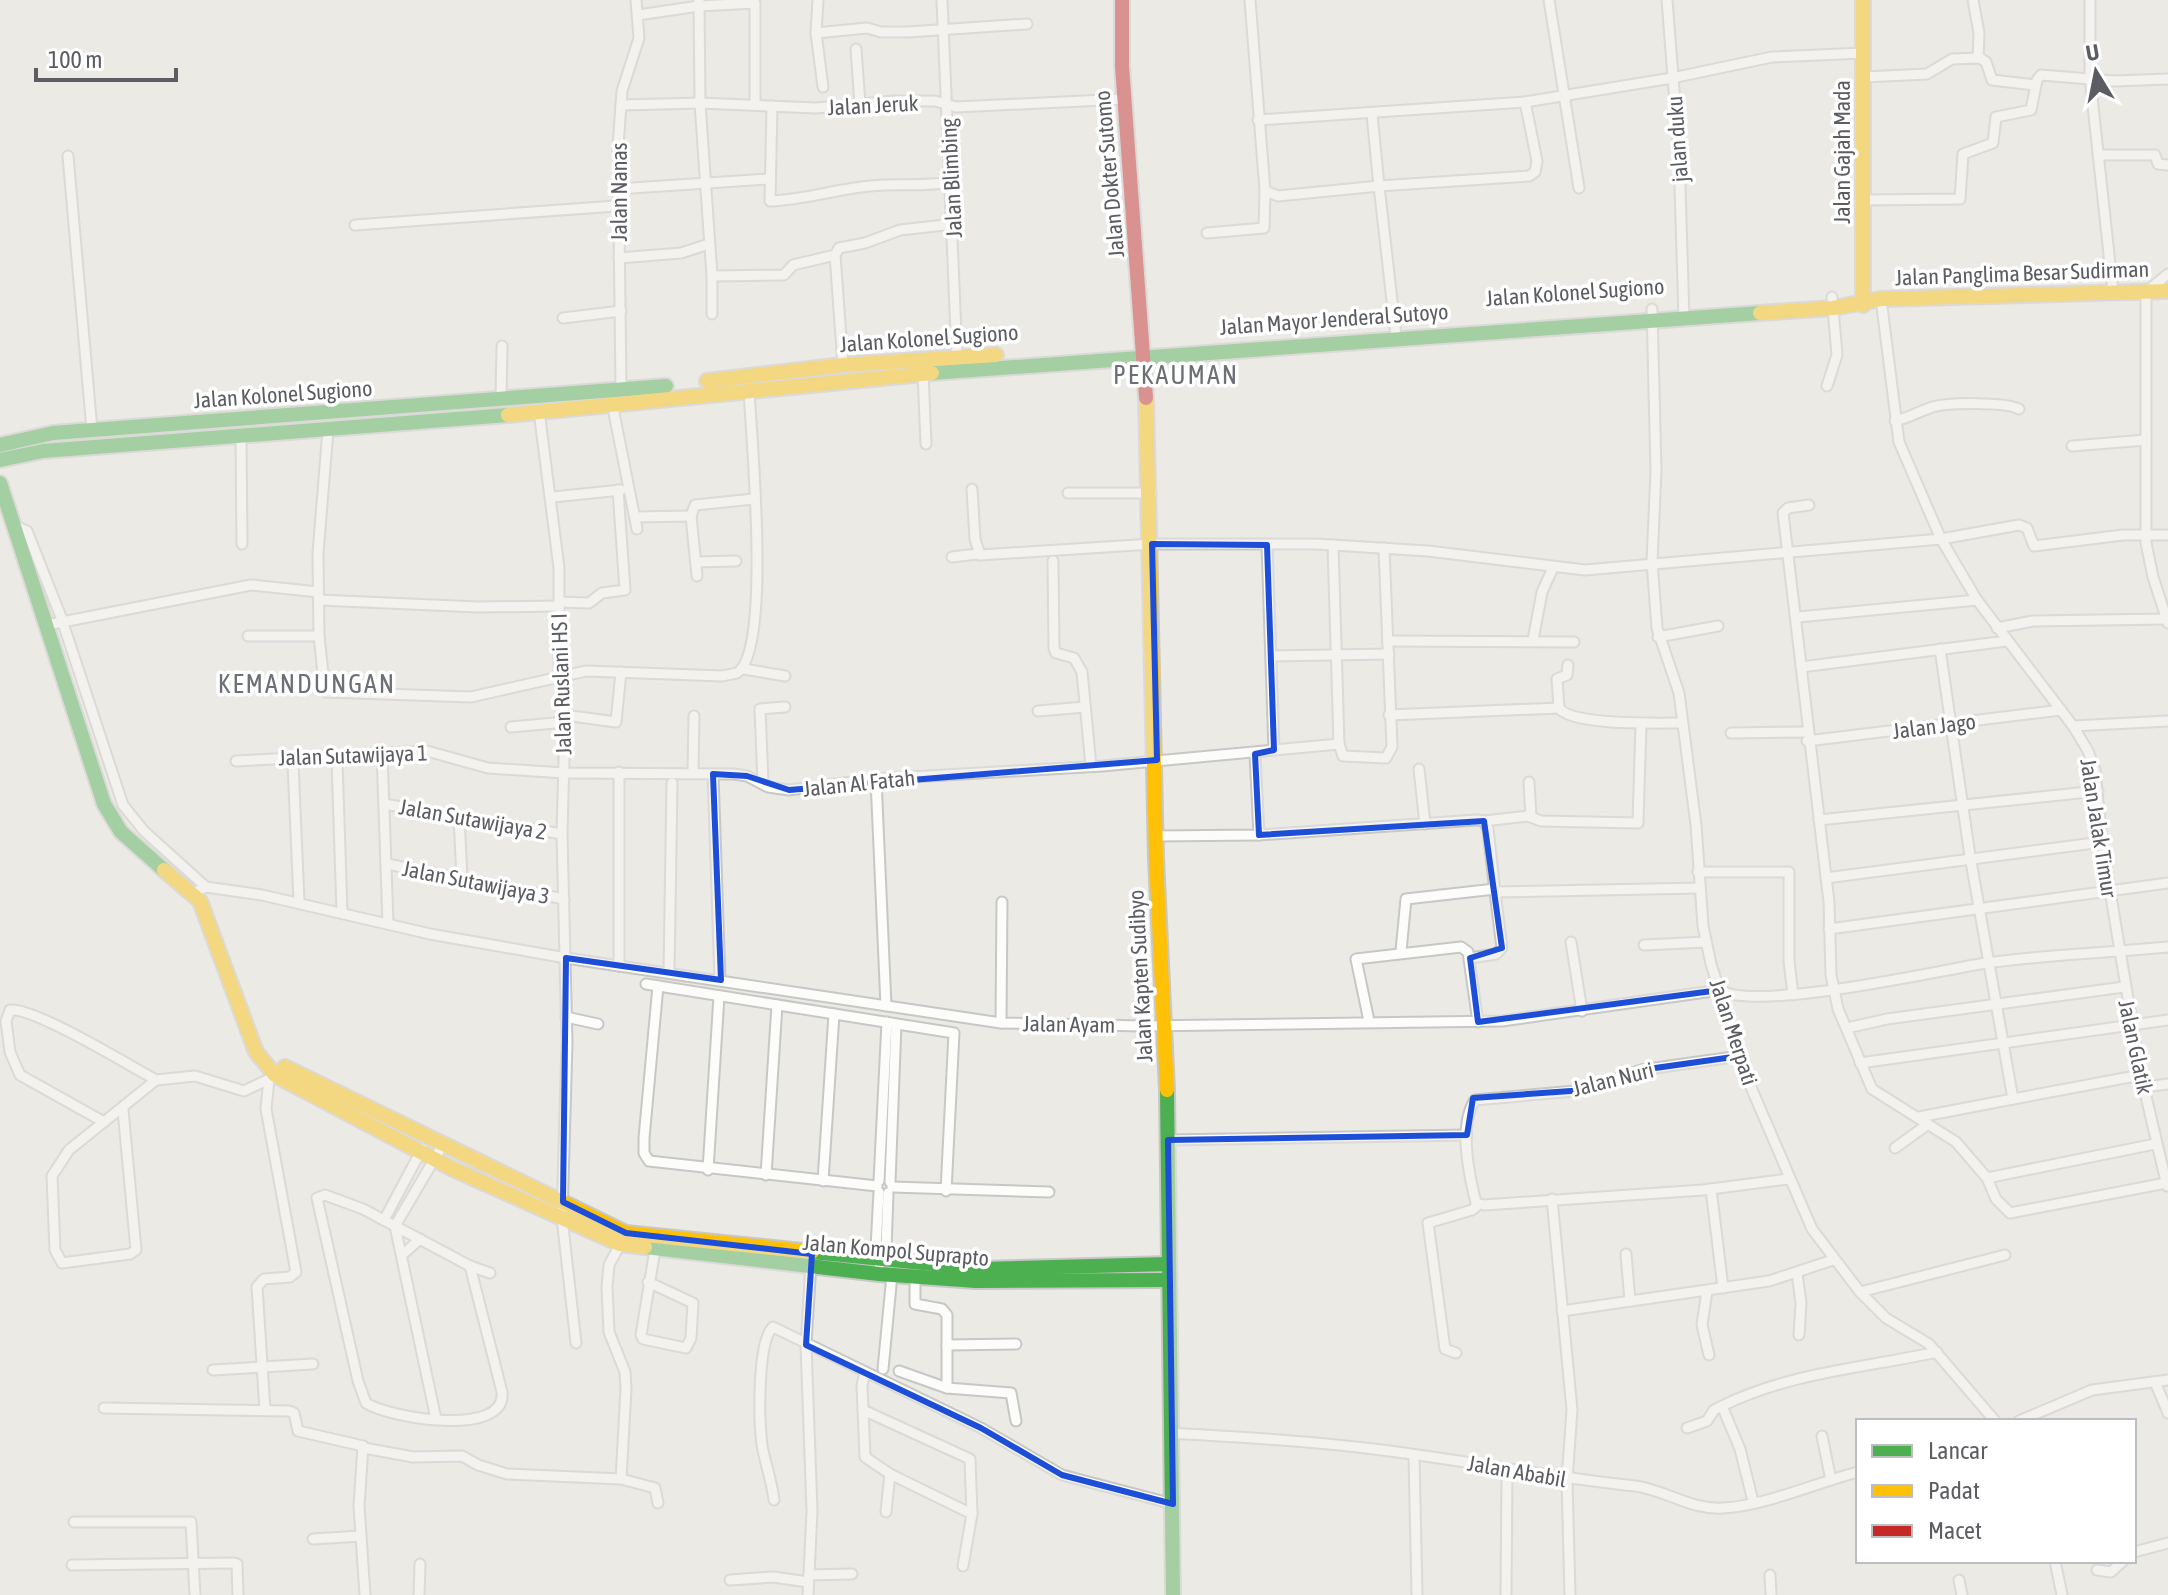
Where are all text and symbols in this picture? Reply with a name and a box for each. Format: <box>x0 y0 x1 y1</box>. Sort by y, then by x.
scale bar <box>36 32 176 82</box>
north arrow <box>2056 32 2136 112</box>
text: U <box>2084 38 2101 66</box>
text: 100 m <box>48 46 102 73</box>
street label: Jalan Gajah Mada <box>1829 80 1855 224</box>
street label: Jalan Dokter Sutomo <box>1089 89 1129 259</box>
street label: Jalan Jeruk <box>827 90 919 120</box>
street label: jalan duku <box>1661 95 1693 184</box>
street label: Jalan Blimbing <box>935 117 967 238</box>
street label: Jalan Nanas <box>606 142 632 241</box>
street label: Jalan Panglima Besar Sudirman <box>1895 256 2149 290</box>
street label: Jalan Kolonel Sugiono <box>1485 273 1665 311</box>
street label: Jalan Mayor Jenderal Sutoyo <box>1219 298 1449 340</box>
street label: Jalan Kolonel Sugiono <box>839 319 1019 357</box>
district label: PEKAUMAN <box>1113 360 1239 390</box>
street label: Jalan Kolonel Sugiono <box>193 375 373 413</box>
street label: Jalan Ruslani HS I <box>546 613 576 755</box>
district label: KEMANDUNGAN <box>218 669 396 699</box>
street label: Jalan Jago <box>1891 708 1977 744</box>
street label: Jalan Sutawijaya 1 <box>278 739 428 771</box>
street label: Jalan Jalak Timur <box>2075 757 2123 900</box>
street label: Jalan Al Fatah <box>802 764 916 802</box>
street label: Jalan Sutawijaya 2 <box>397 793 549 845</box>
street label: Jalan Sutawijaya 3 <box>400 855 552 909</box>
street label: Jalan Kapten Sudibyo <box>1123 889 1157 1063</box>
street label: Jalan Merpati <box>1705 976 1763 1088</box>
street label: Jalan Glatik <box>2113 997 2159 1097</box>
street label: Jalan Ayam <box>1022 1010 1116 1038</box>
street label: Jalan Nuri <box>1570 1056 1656 1102</box>
street label: Jalan Kompol Suprapto <box>802 1229 990 1271</box>
legend <box>1856 1419 2136 1563</box>
text: Lancar <box>1928 1437 1988 1464</box>
street label: Jalan Ababil <box>1466 1450 1569 1492</box>
text: Padat <box>1928 1477 1980 1504</box>
text: Macet <box>1928 1517 1982 1544</box>

